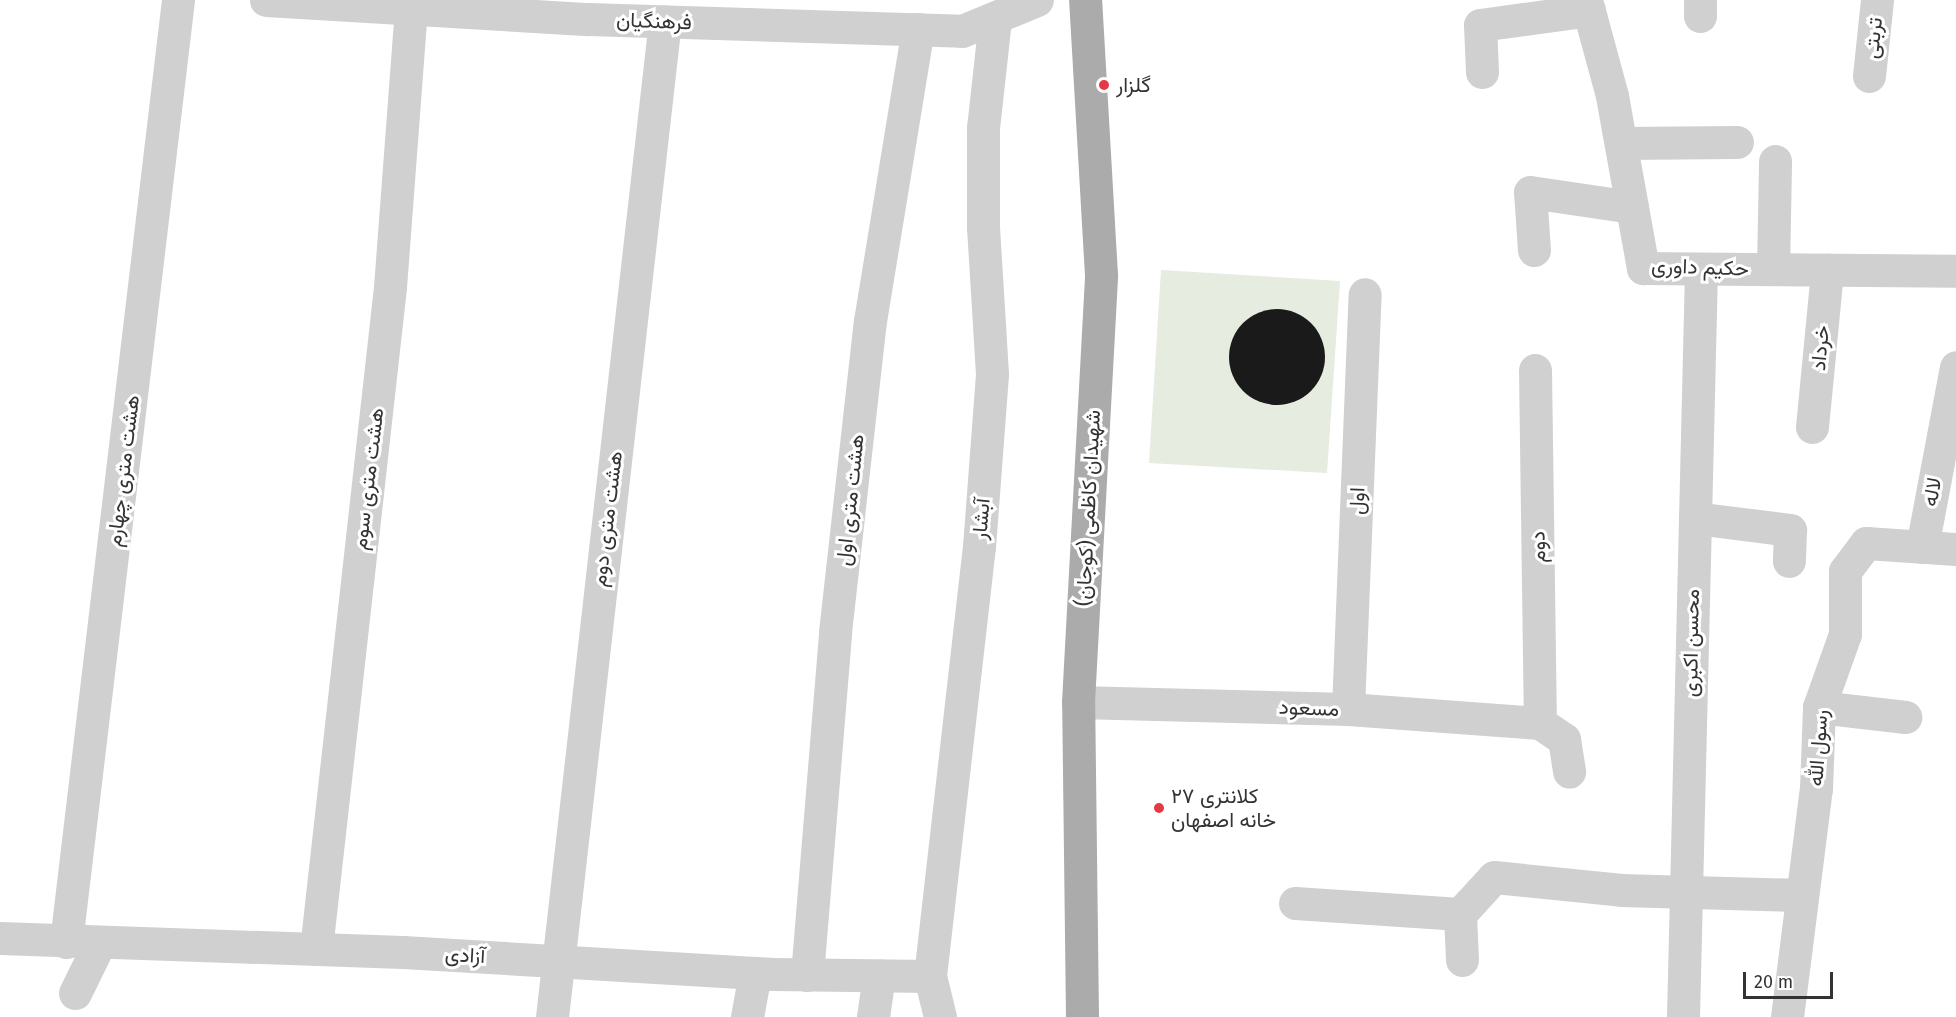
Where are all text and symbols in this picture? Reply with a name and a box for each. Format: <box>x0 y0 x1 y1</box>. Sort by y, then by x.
street label: فرهنگیان <box>616 7 692 35</box>
street label: تربتی <box>1858 16 1888 60</box>
place label: گلزار <box>1116 72 1151 98</box>
marker: گلزار <box>1097 78 1111 92</box>
street label: حکیم داوری <box>1651 253 1749 281</box>
street label: خرداد <box>1805 324 1835 372</box>
street label: هشت متری چهارم <box>101 394 145 548</box>
street label: هشت متری سوم <box>347 406 389 552</box>
street label: شهیدان کاظمی (کوجان) <box>1070 409 1106 607</box>
street label: هشت متری اول <box>831 433 869 567</box>
street label: هشت متری دوم <box>586 450 628 588</box>
street label: لاله <box>1917 475 1947 509</box>
street label: اول <box>1344 487 1370 515</box>
street label: آبشار <box>967 497 995 541</box>
street label: دوم <box>1525 531 1551 563</box>
street label: محسن اکبری <box>1677 589 1705 697</box>
street label: مسعود <box>1278 694 1340 722</box>
street label: رسول الله <box>1803 709 1833 787</box>
place label: کلانتری ۲۷ خانه اصفهان <box>1171 783 1276 833</box>
marker: کلانتری ۲۷ خانه اصفهان <box>1152 801 1166 815</box>
street label: آزادی <box>444 941 486 969</box>
scale bar <box>1746 960 1836 998</box>
text: 20 m <box>1754 971 1793 993</box>

